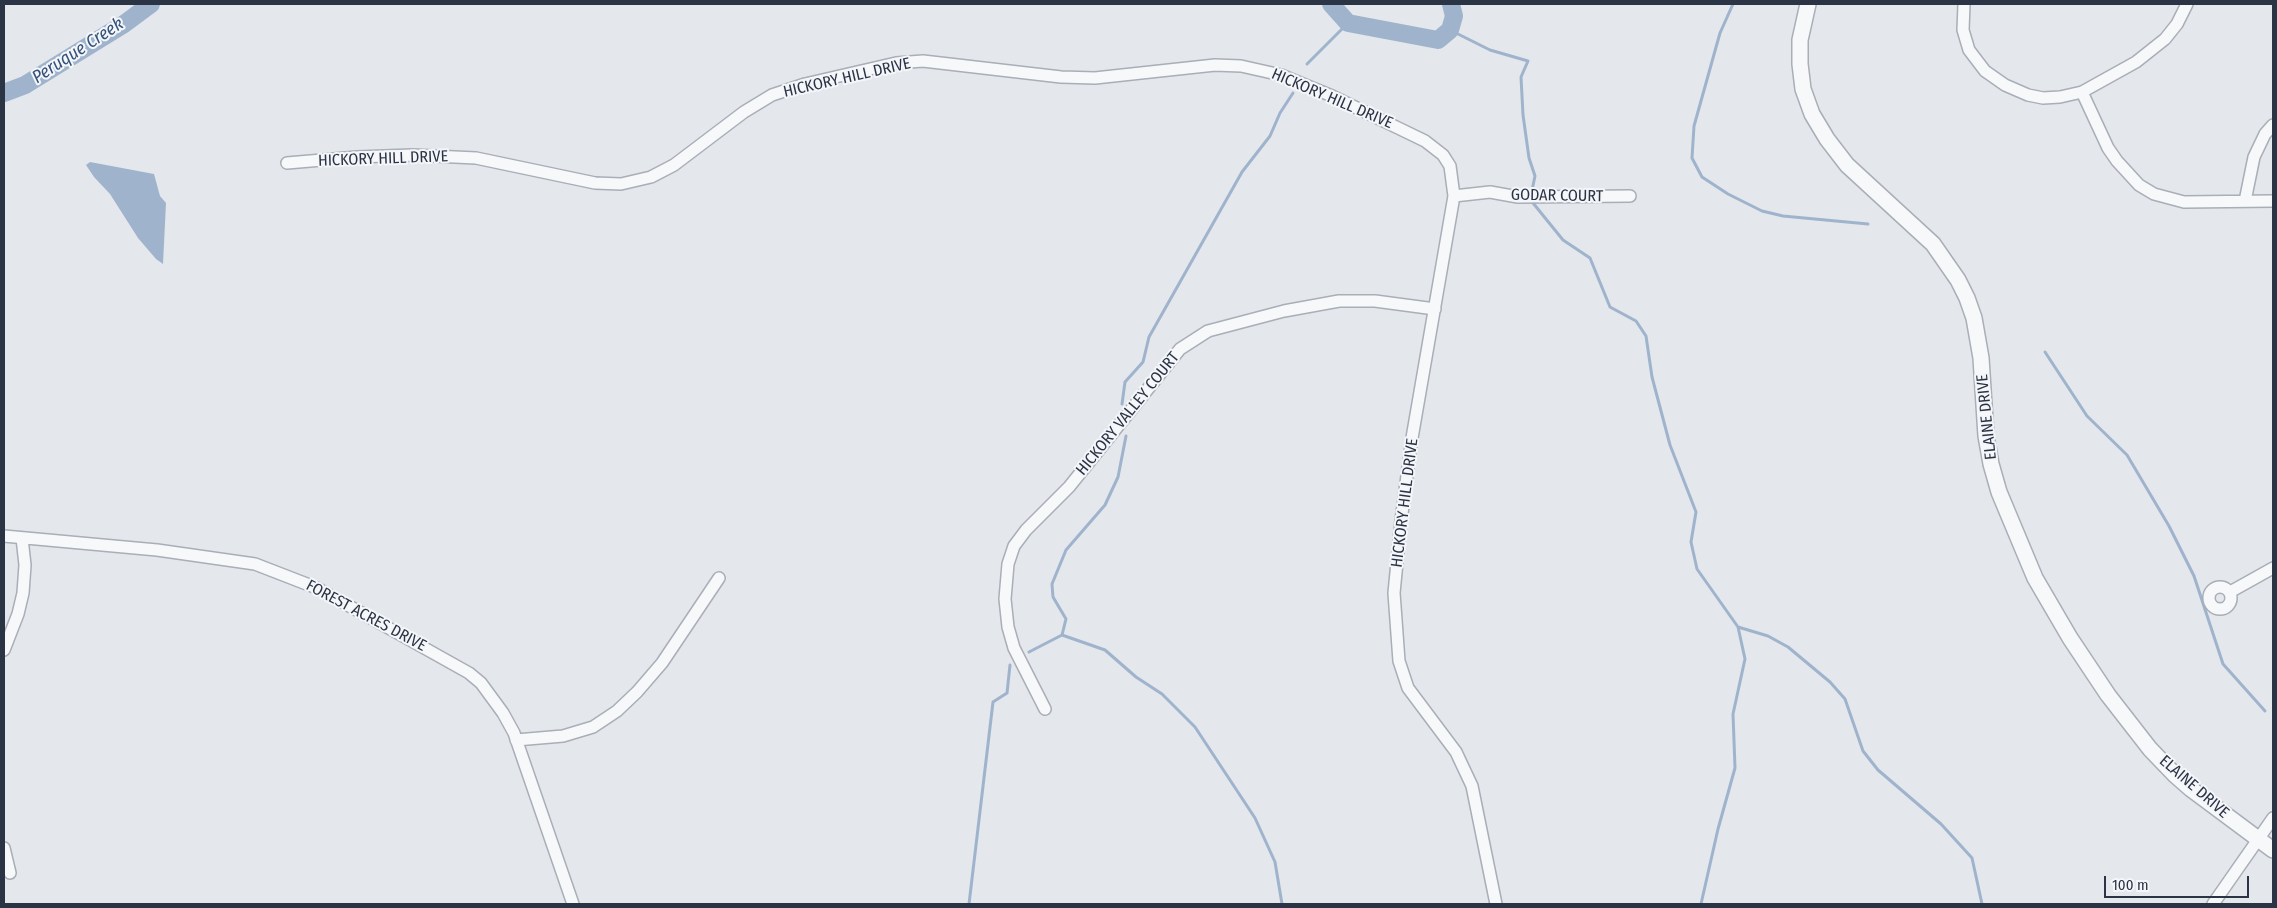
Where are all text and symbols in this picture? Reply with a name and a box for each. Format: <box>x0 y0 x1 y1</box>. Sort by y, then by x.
water label: Peruque Creek <box>28 13 128 89</box>
street label: HICKORY HILL DRIVE <box>781 54 913 102</box>
street label: HICKORY HILL DRIVE <box>1268 65 1396 133</box>
street label: HICKORY HILL DRIVE <box>318 147 448 171</box>
street label: GODAR COURT <box>1511 186 1603 206</box>
street label: HICKORY VALLEY COURT <box>1072 348 1184 480</box>
street label: ELAINE DRIVE <box>1973 373 2001 461</box>
street label: HICKORY HILL DRIVE <box>1388 437 1422 569</box>
street label: FOREST ACRES DRIVE <box>303 576 429 656</box>
street label: ELAINE DRIVE <box>2155 752 2233 822</box>
scale bar <box>2107 866 2252 898</box>
text: 100 m <box>2112 876 2149 894</box>

